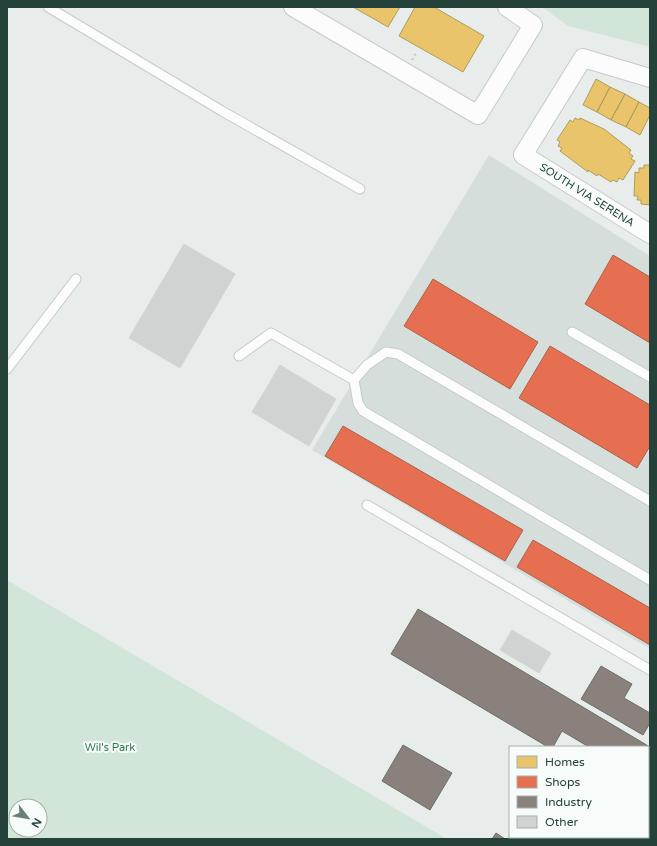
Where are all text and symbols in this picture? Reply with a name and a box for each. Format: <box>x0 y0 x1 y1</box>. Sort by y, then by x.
street label: SOUTH VIA SERENA <box>537 160 637 230</box>
park label: Wil's Park <box>85 741 135 754</box>
legend <box>509 746 649 838</box>
text: Homes <box>545 755 585 769</box>
text: Shops <box>545 775 580 789</box>
text: Industry <box>545 795 592 809</box>
north arrow <box>8 798 48 838</box>
text: Other <box>545 815 578 829</box>
text: N <box>28 816 44 830</box>

